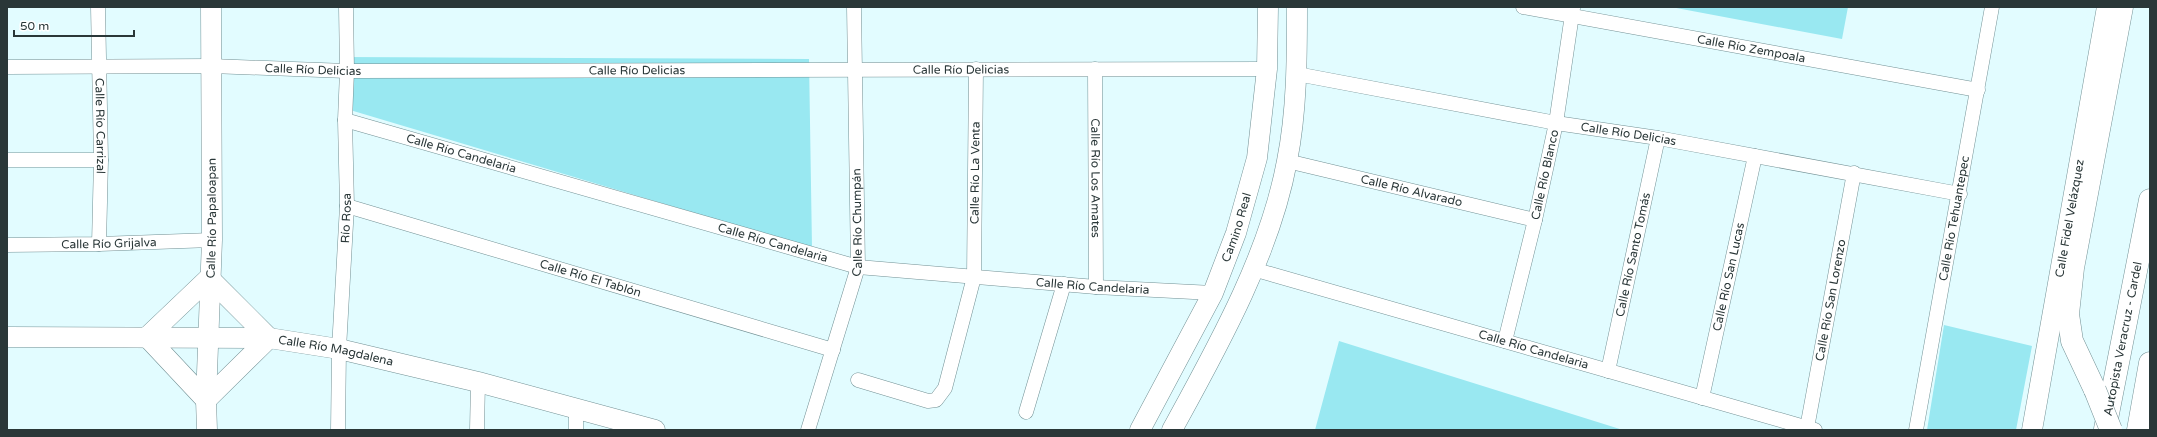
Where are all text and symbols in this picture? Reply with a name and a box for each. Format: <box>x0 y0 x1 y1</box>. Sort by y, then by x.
scale bar <box>14 12 134 38</box>
text: 50 m <box>20 19 49 33</box>
street label: Calle Río Zempoala <box>1696 32 1807 65</box>
street label: Calle Río Delicias <box>264 61 361 78</box>
street label: Calle Río Delicias <box>589 63 685 77</box>
street label: Calle Río Delicias <box>913 63 1009 77</box>
street label: Calle Río Carrizal <box>92 78 108 174</box>
street label: Calle Río Los Amates <box>1088 118 1103 238</box>
street label: Calle Río Delicias <box>1580 120 1678 148</box>
street label: Calle Río La Venta <box>968 121 982 224</box>
street label: Calle Río Blanco <box>1528 128 1561 221</box>
street label: Calle Río Candelaria <box>405 131 518 176</box>
street label: Calle Río Tehuantepec <box>1936 155 1972 282</box>
street label: Calle Río Papaloapan <box>204 158 219 279</box>
street label: Calle Fidel Velázquez <box>2052 158 2087 278</box>
street label: Calle Río Chumpán <box>848 168 865 278</box>
street label: Calle Río Alvarado <box>1359 172 1464 209</box>
street label: Camino Real <box>1219 191 1254 264</box>
street label: Calle Río Santo Tomás <box>1613 191 1653 318</box>
street label: Río Rosa <box>338 193 354 244</box>
street label: Calle Río Candelaria <box>716 220 829 265</box>
street label: Calle Río San Lucas <box>1710 221 1747 332</box>
street label: Calle Río Grijalva <box>61 235 157 251</box>
street label: Calle Río San Lorenzo <box>1812 238 1849 362</box>
street label: Calle Río El Tablón <box>538 257 643 300</box>
street label: Autopista Veracruz - Cardel <box>2101 260 2145 417</box>
street label: Calle Río Candelaria <box>1035 275 1150 297</box>
street label: Calle Río Candelaria <box>1477 327 1590 372</box>
street label: Calle Río Magdalena <box>277 333 395 369</box>

